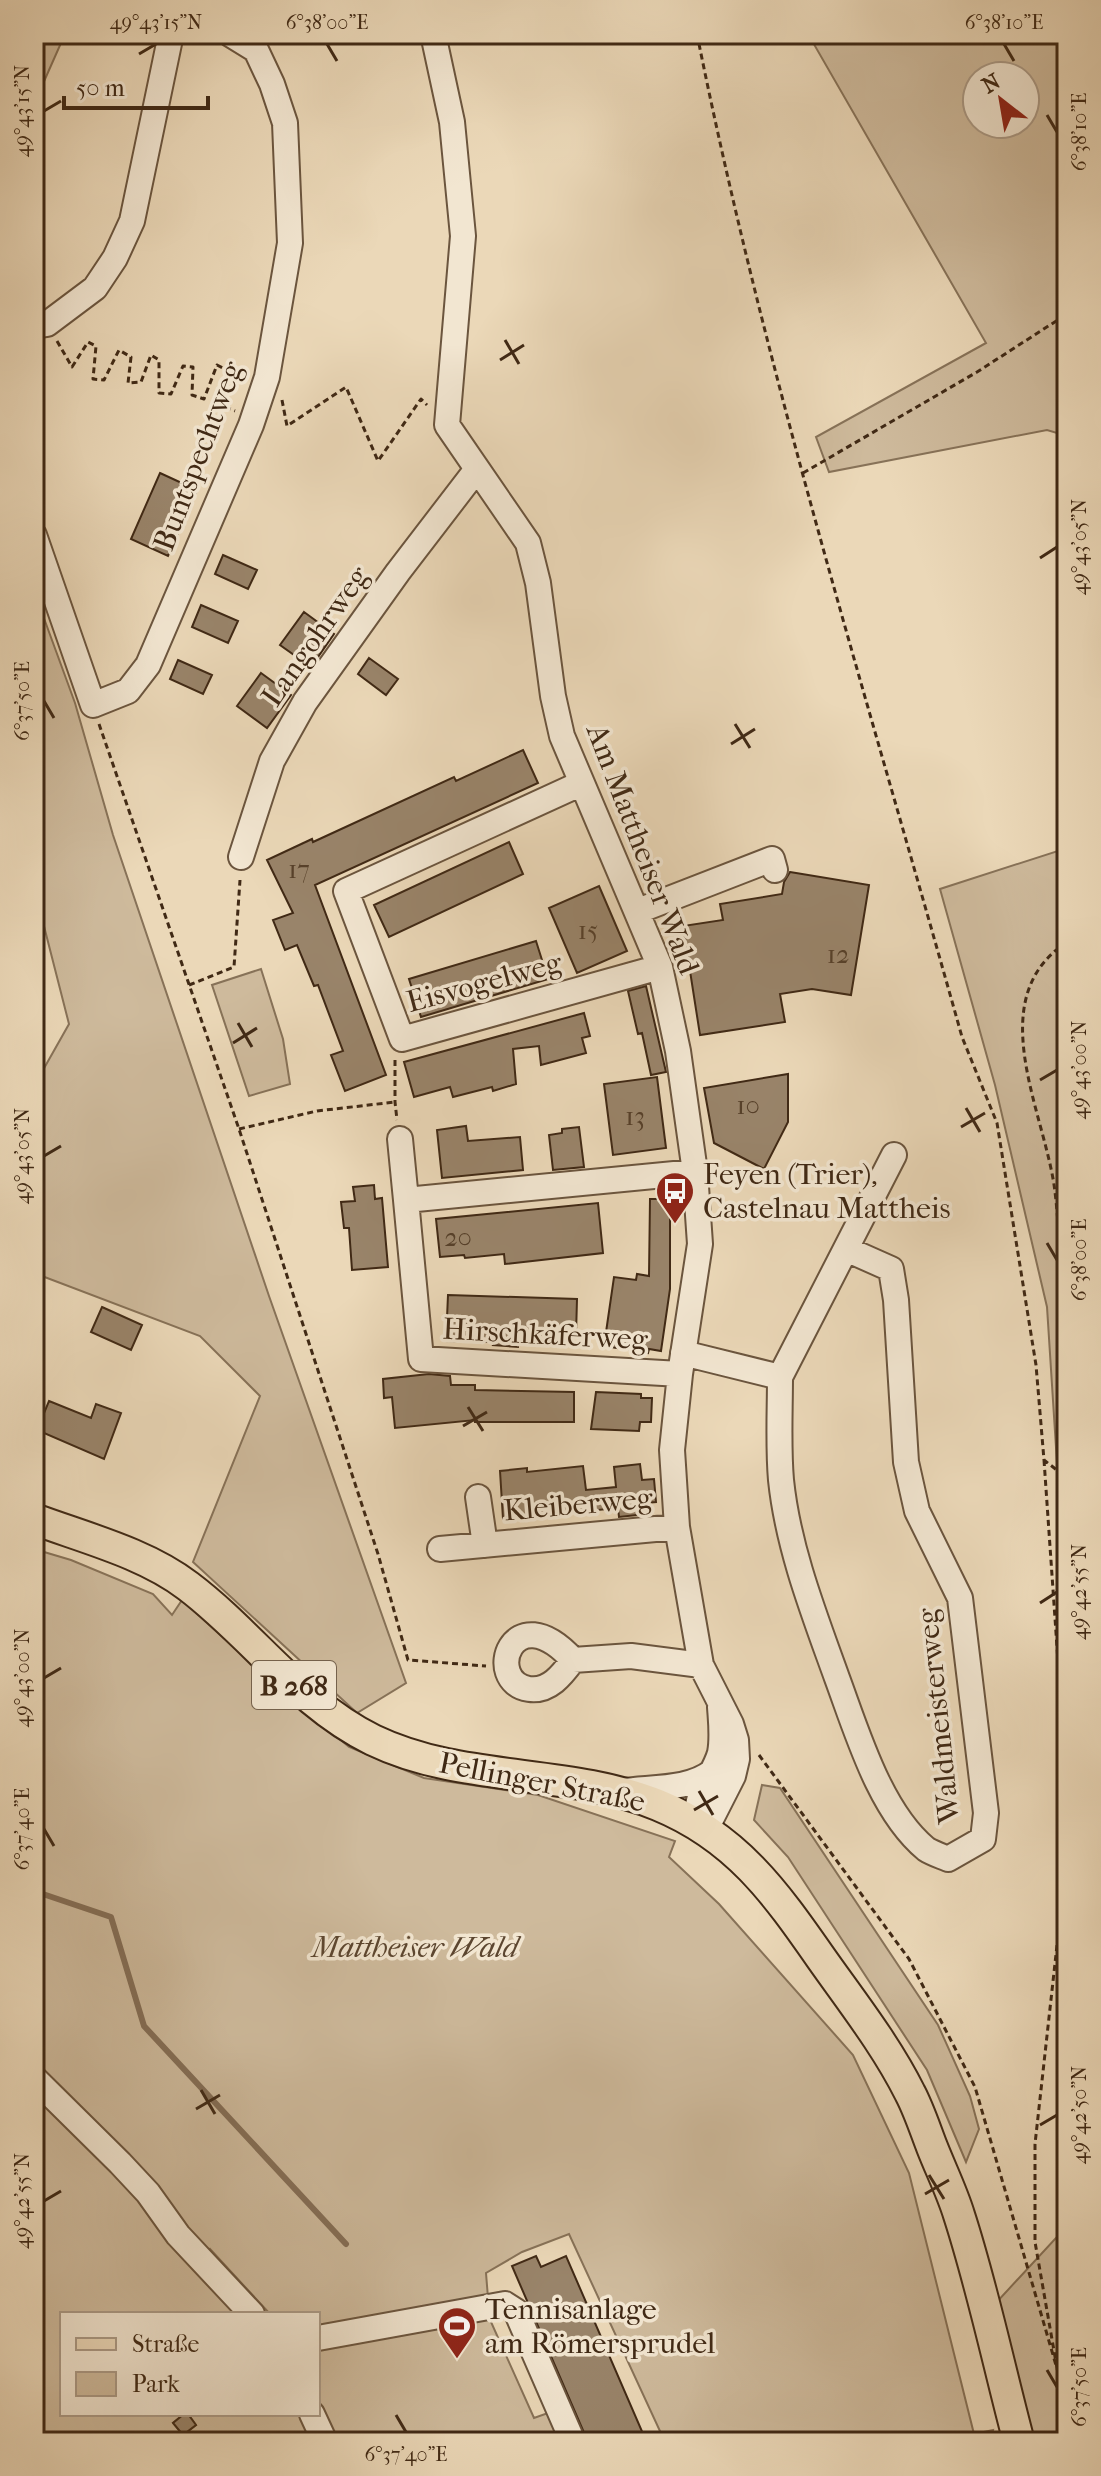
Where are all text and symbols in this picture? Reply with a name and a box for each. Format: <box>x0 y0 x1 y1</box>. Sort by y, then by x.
text: 49°43'15"N <box>110 11 202 34</box>
text: 6°38'00"E <box>286 11 368 34</box>
text: 6°38'10"E <box>965 11 1043 34</box>
scale bar <box>64 60 208 110</box>
north arrow <box>961 60 1041 140</box>
text: 49°43'15"N <box>11 65 34 157</box>
text: N <box>977 68 1005 99</box>
text: 50 m <box>76 74 125 102</box>
text: 6°38'10"E <box>1068 93 1091 171</box>
street label: Buntspechtweg <box>146 356 251 556</box>
text: 49°43'05"N <box>1068 499 1091 595</box>
street label: Langohrweg <box>254 559 377 713</box>
text: 6°37'50"E <box>11 661 34 741</box>
street label: Am Mattheiser Wald <box>578 718 707 980</box>
house number: 17 <box>288 854 310 885</box>
house number: 15 <box>578 915 598 946</box>
house number: 12 <box>827 939 849 970</box>
street label: Eisvogelweg <box>403 945 566 1020</box>
text: 49°43'00"N <box>1068 1021 1091 1119</box>
house number: 10 <box>736 1090 760 1121</box>
house number: 13 <box>625 1101 645 1132</box>
text: 49°43'05"N <box>11 1108 34 1204</box>
place label: Feyen (Trier), Castelnau Mattheis <box>703 1157 951 1226</box>
bus stop icon: Feyen (Trier), Castelnau Mattheis <box>654 1170 696 1225</box>
text: 6°38'00"E <box>1068 1219 1091 1301</box>
house number: 20 <box>444 1222 472 1253</box>
street label: Hirschkäferweg <box>441 1312 649 1357</box>
street label: Kleiberweg <box>502 1480 655 1528</box>
text: 49°42'55"N <box>1068 1544 1091 1640</box>
street label: Waldmeisterweg <box>910 1606 967 1826</box>
text: 49°43'00"N <box>11 1629 34 1727</box>
road number: B 268 <box>252 1661 336 1709</box>
street label: Pellinger Straße <box>436 1745 648 1820</box>
text: 6°37'40"E <box>11 1787 34 1871</box>
park label: Mattheiser Wald <box>310 1930 522 1965</box>
text: 49°42'50"N <box>1068 2066 1091 2164</box>
text: 49°42'55"N <box>11 2153 34 2249</box>
place label: Tennisanlage am Römersprudel <box>485 2292 715 2361</box>
sports icon: Tennisanlage am Römersprudel <box>436 2305 478 2360</box>
legend <box>60 2312 320 2416</box>
text: Straße <box>132 2330 199 2358</box>
text: 6°37'50"E <box>1068 2347 1091 2427</box>
text: Park <box>132 2370 180 2398</box>
text: 6°37'40"E <box>364 2443 448 2466</box>

